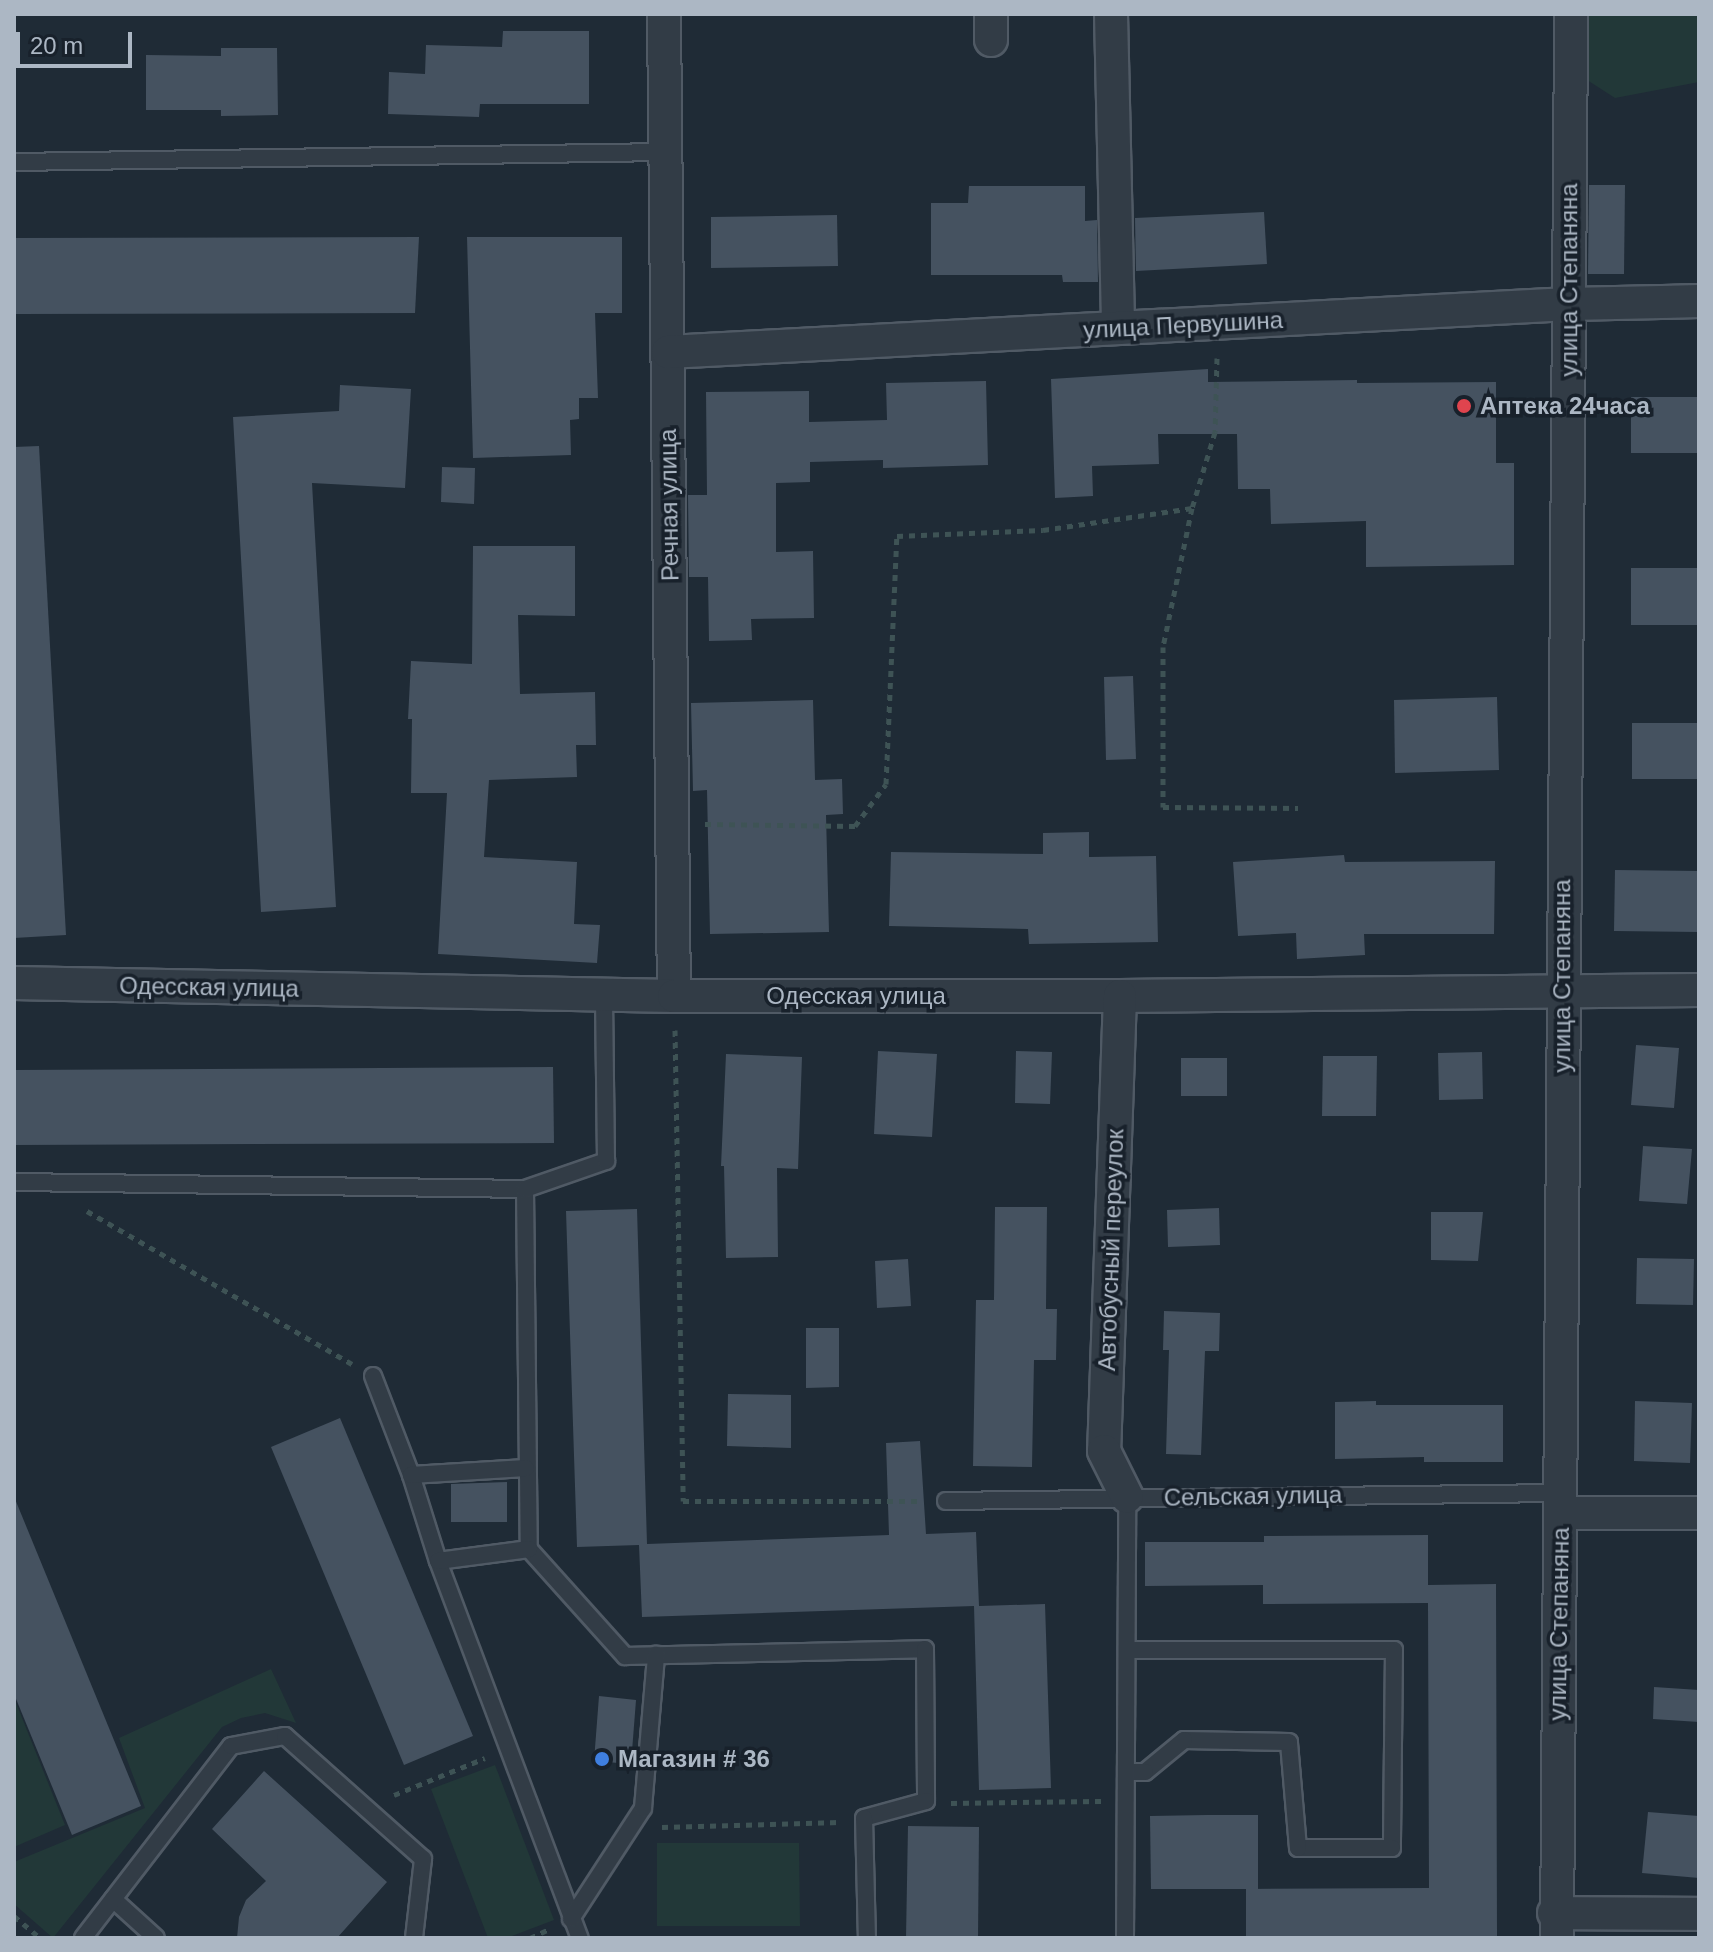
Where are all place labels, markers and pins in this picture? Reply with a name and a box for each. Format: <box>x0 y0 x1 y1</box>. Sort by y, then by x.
place label: Аптека 24часа <box>1480 392 1650 420</box>
marker: Аптека 24часа <box>1455 397 1473 415</box>
place label: Магазин # 36 <box>618 1745 770 1773</box>
marker: Магазин # 36 <box>593 1750 611 1768</box>

